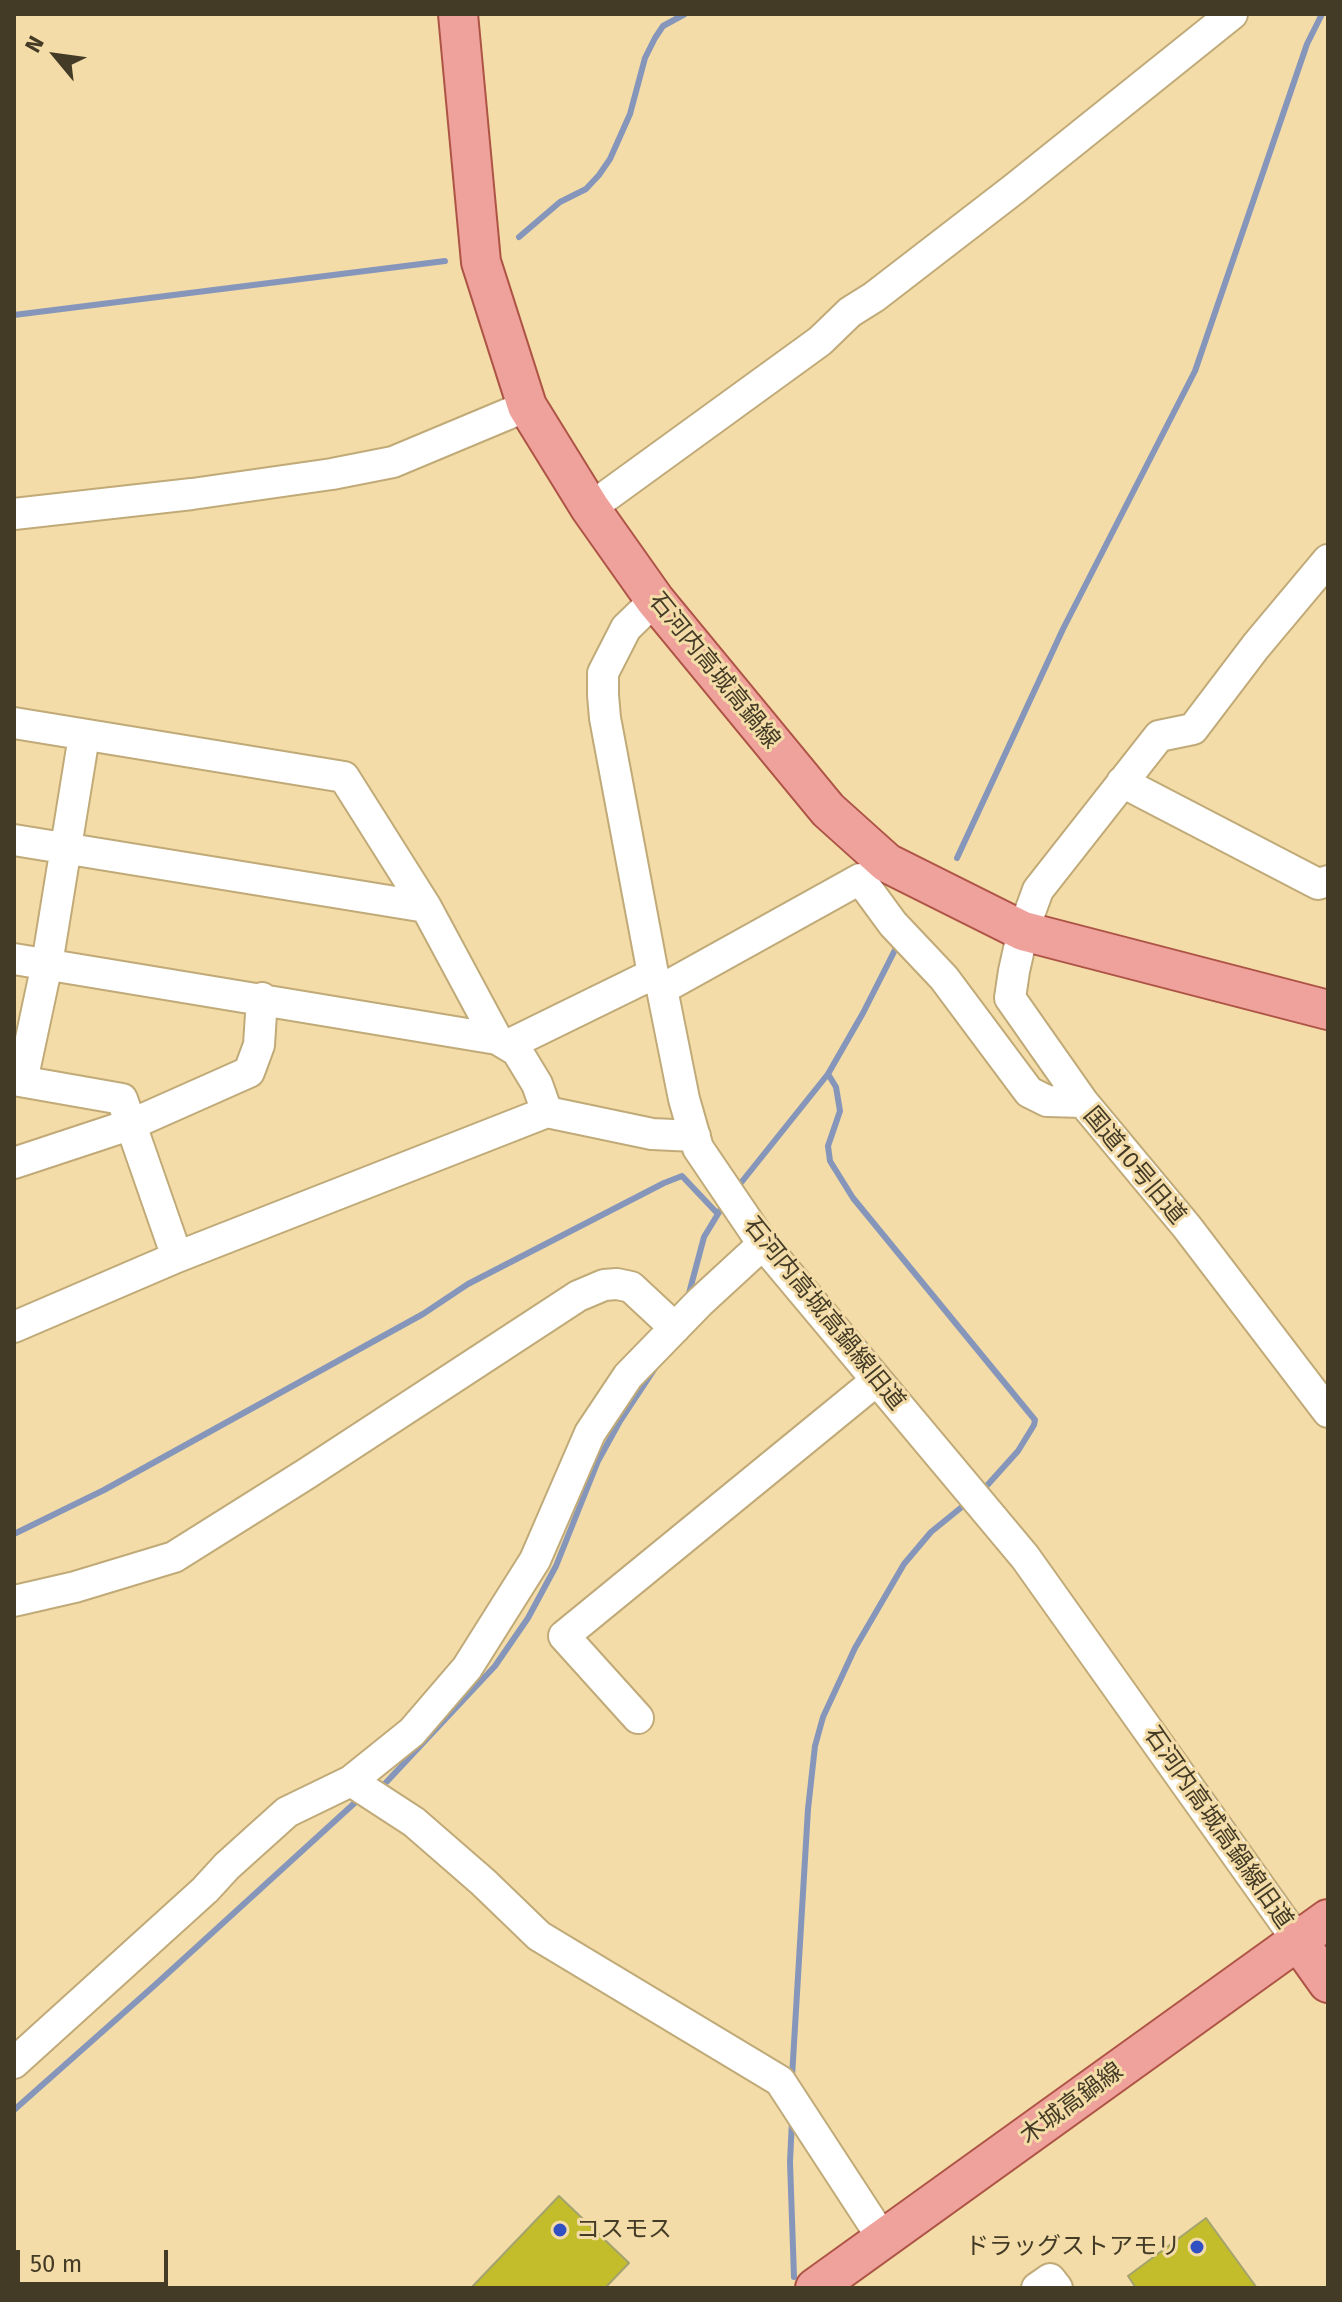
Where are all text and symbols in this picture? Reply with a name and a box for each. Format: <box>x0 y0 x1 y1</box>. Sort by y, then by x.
north arrow <box>16 16 96 96</box>
text: N <box>19 31 50 57</box>
street label: 石河内高城高鍋線 <box>642 587 786 755</box>
street label: 国道10号旧道 <box>1077 1102 1191 1230</box>
street label: 石河内高城高鍋線旧道 <box>737 1212 911 1416</box>
street label: 石河内高城高鍋線旧道 <box>1137 1721 1299 1935</box>
street label: 木城高鍋線 <box>1015 2057 1129 2151</box>
place label: コスモス <box>576 2216 672 2244</box>
marker: コスモス <box>551 2221 569 2239</box>
place label: ドラッグストアモリ <box>965 2233 1181 2261</box>
scale bar <box>20 2234 172 2284</box>
marker: ドラッグストアモリ <box>1188 2238 1206 2256</box>
text: 50 m <box>30 2250 82 2278</box>

